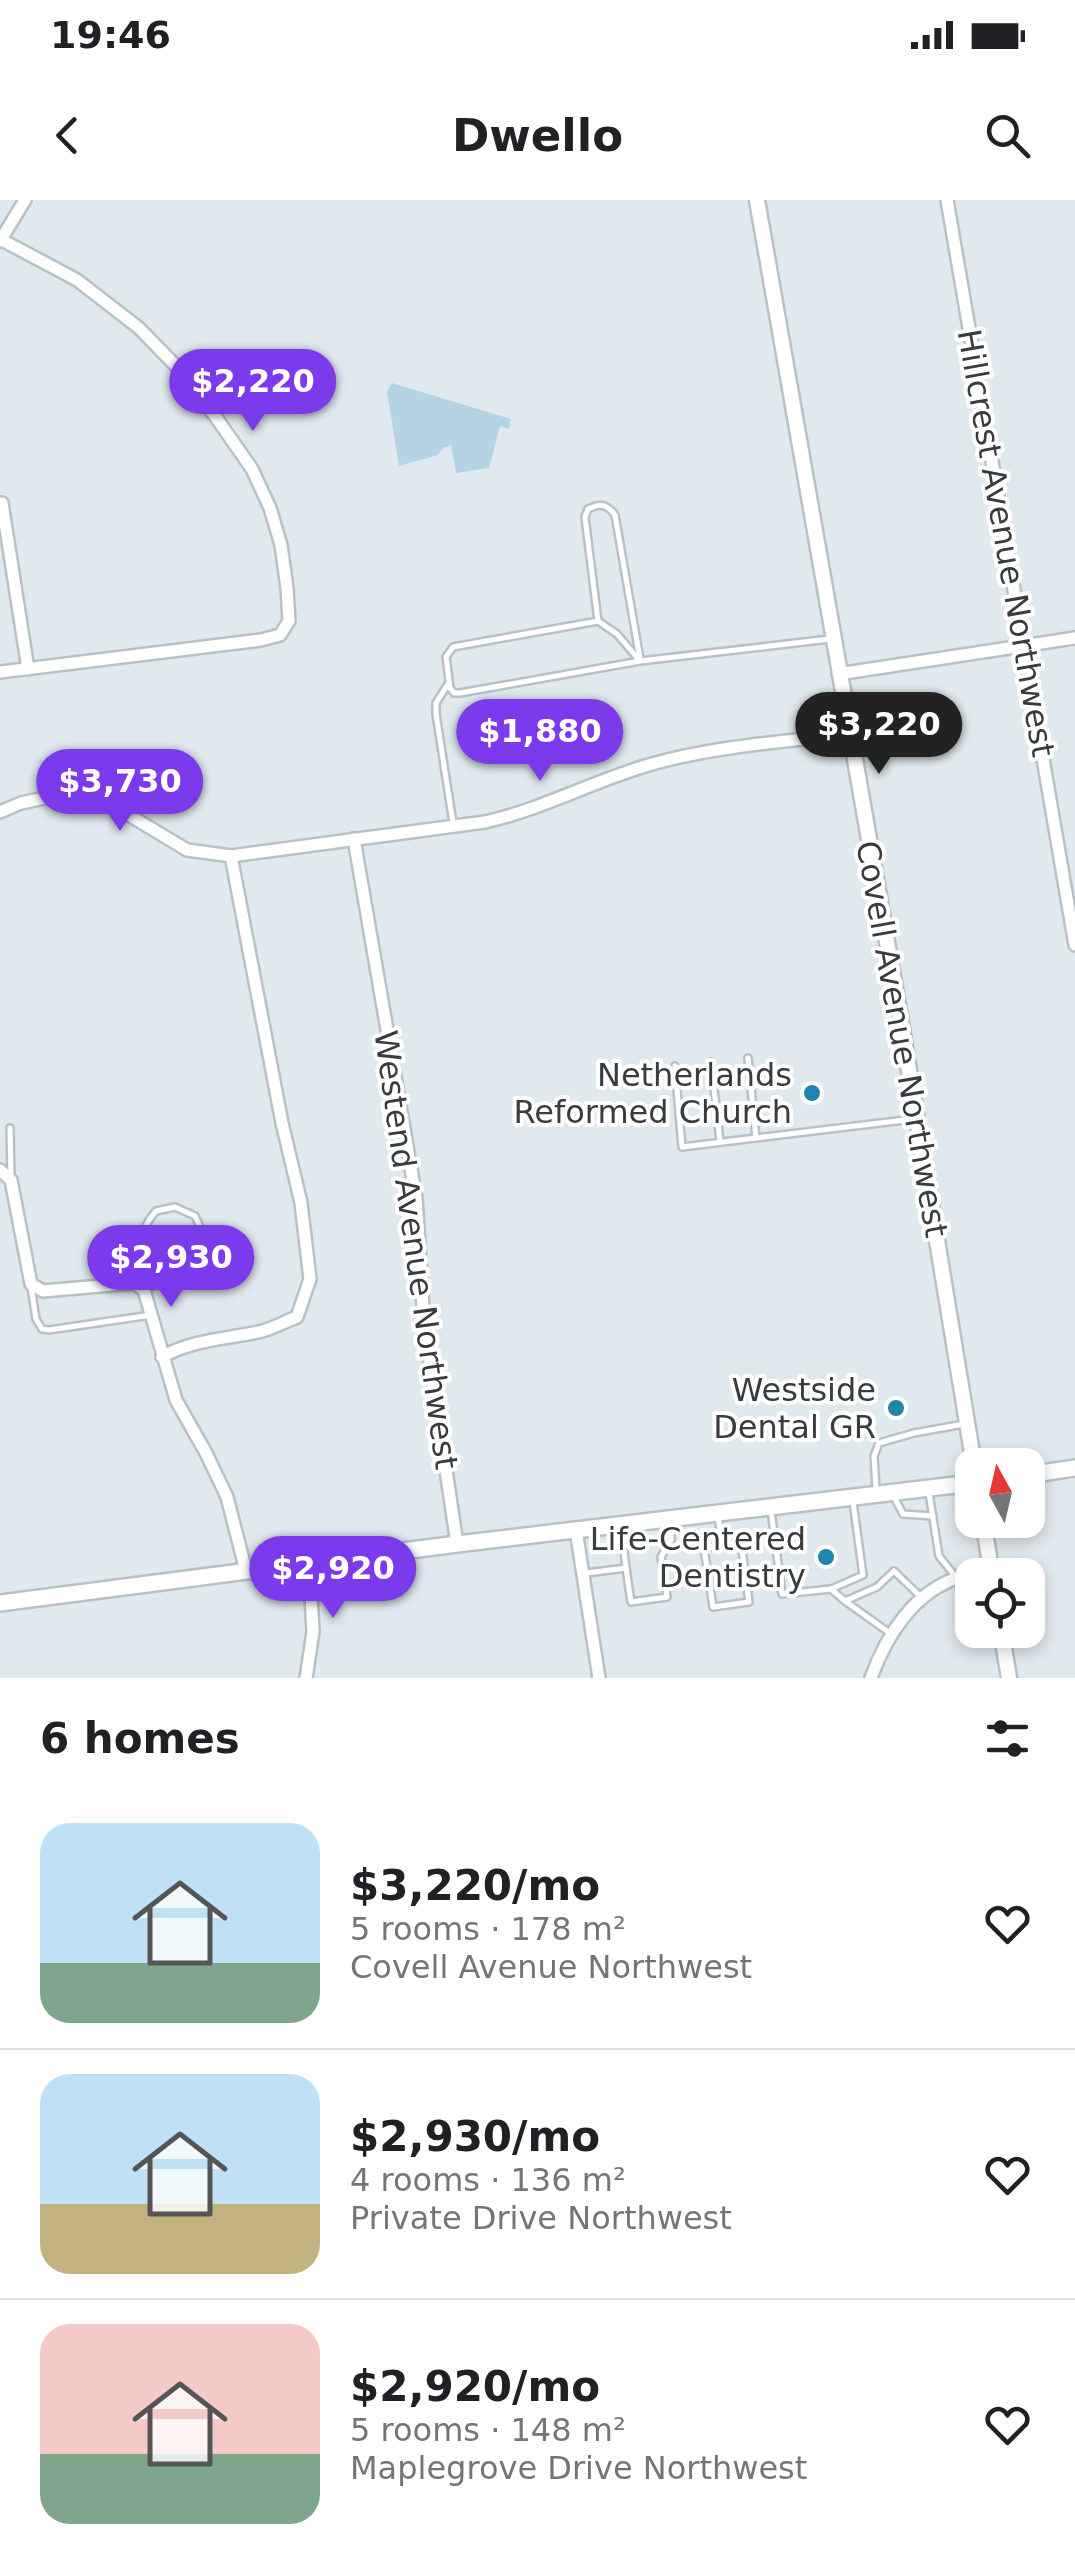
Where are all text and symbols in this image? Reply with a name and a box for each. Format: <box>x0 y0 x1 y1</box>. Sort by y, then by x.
text: 19:46 <box>50 13 171 57</box>
icon: back <box>40 108 95 163</box>
icon: search <box>980 108 1035 163</box>
text: Dwello <box>452 109 623 162</box>
street label: Hillcrest Avenue Northwest <box>950 326 1062 760</box>
pin: $2,220 <box>172 349 334 434</box>
text: $2,220 <box>191 362 315 400</box>
pin: $3,220 <box>798 692 960 777</box>
pin: $1,880 <box>459 699 621 784</box>
text: $3,220 <box>817 705 941 743</box>
text: $1,880 <box>478 712 602 750</box>
pin: $3,730 <box>39 749 201 834</box>
text: $3,730 <box>58 762 182 800</box>
street label: Covell Avenue Northwest <box>848 838 956 1240</box>
street label: Westend Avenue Northwest <box>366 1028 466 1472</box>
place label: Netherlands Reformed Church <box>514 1056 792 1131</box>
marker: Netherlands Reformed Church <box>801 1082 823 1104</box>
pin: $2,930 <box>90 1225 252 1310</box>
text: $2,930 <box>109 1238 233 1276</box>
place label: Westside Dental GR <box>713 1371 876 1446</box>
marker: Westside Dental GR <box>885 1397 907 1419</box>
north arrow <box>955 1448 1045 1538</box>
map controls <box>955 1448 1045 1648</box>
place label: Life-Centered Dentistry <box>590 1520 806 1595</box>
pin: $2,920 <box>252 1536 414 1621</box>
marker: Life-Centered Dentistry <box>815 1546 837 1568</box>
text: $2,920 <box>271 1549 395 1587</box>
button: locate <box>955 1558 1045 1648</box>
icon: filters <box>980 1711 1035 1766</box>
text: 6 homes <box>40 1714 240 1763</box>
text: $3,220/mo <box>350 1861 600 1910</box>
icon: home <box>120 1863 240 1983</box>
icon: heart <box>980 1896 1035 1951</box>
text: 5 rooms · 178 m² <box>350 1910 626 1948</box>
text: Covell Avenue Northwest <box>350 1948 752 1986</box>
text: $2,930/mo <box>350 2112 600 2161</box>
icon: home <box>120 2114 240 2234</box>
icon: heart <box>980 2147 1035 2202</box>
text: 4 rooms · 136 m² <box>350 2161 626 2199</box>
text: Private Drive Northwest <box>350 2199 732 2237</box>
text: $2,920/mo <box>350 2362 600 2411</box>
icon: home <box>120 2364 240 2484</box>
icon: heart <box>980 2397 1035 2452</box>
text: 5 rooms · 148 m² <box>350 2411 626 2449</box>
text: Maplegrove Drive Northwest <box>350 2449 807 2487</box>

